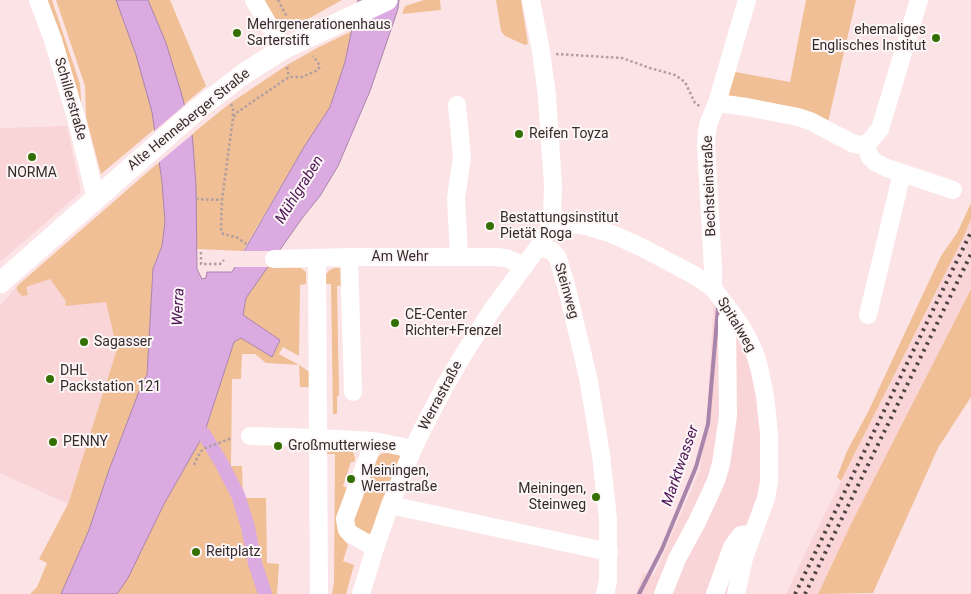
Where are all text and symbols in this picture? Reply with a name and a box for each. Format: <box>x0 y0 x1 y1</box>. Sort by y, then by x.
place label: Mehrgenerationenhaus Sarterstift <box>247 17 391 49</box>
place label: ehemaliges Englisches Institut <box>812 22 926 54</box>
marker: Mehrgenerationenhaus Sarterstift <box>231 27 243 39</box>
marker: ehemaliges Englisches Institut <box>930 32 942 44</box>
street label: Schillerstraße <box>50 56 90 142</box>
street label: Alte Henneberger Straße <box>124 66 254 174</box>
place label: Reifen Toyza <box>529 126 609 142</box>
marker: Reifen Toyza <box>513 128 525 140</box>
street label: Bechsteinstraße <box>700 135 720 237</box>
marker: NORMA <box>26 151 38 163</box>
water label: Mühlgraben <box>272 153 328 227</box>
place label: NORMA <box>7 165 57 181</box>
place label: Bestattungsinstitut Pietät Roga <box>500 210 618 242</box>
marker: Bestattungsinstitut Pietät Roga <box>484 220 496 232</box>
street label: Am Wehr <box>372 249 428 265</box>
street label: Steinweg <box>550 261 582 321</box>
water label: Werra <box>169 288 189 326</box>
street label: Spitalweg <box>713 295 759 355</box>
place label: CE-Center Richter+Frenzel <box>405 307 502 340</box>
marker: CE-Center Richter+Frenzel <box>389 317 401 329</box>
place label: Sagasser <box>94 334 152 350</box>
marker: Sagasser <box>78 336 90 348</box>
street label: Werrastraße <box>416 358 466 434</box>
place label: DHL Packstation 121 <box>60 363 161 396</box>
marker: DHL Packstation 121 <box>44 373 56 385</box>
water label: Marktwasser <box>659 423 703 509</box>
place label: PENNY <box>63 434 108 450</box>
marker: PENNY <box>47 436 59 448</box>
place label: Großmutterwiese <box>288 438 396 454</box>
marker: Großmutterwiese <box>272 440 284 452</box>
place label: Meiningen, Werrastraße <box>361 463 437 496</box>
marker: Meiningen, Werrastraße <box>345 473 357 485</box>
place label: Meiningen, Steinweg <box>518 481 586 514</box>
marker: Meiningen, Steinweg <box>590 491 602 503</box>
place label: Reitplatz <box>206 544 260 560</box>
marker: Reitplatz <box>190 546 202 558</box>

